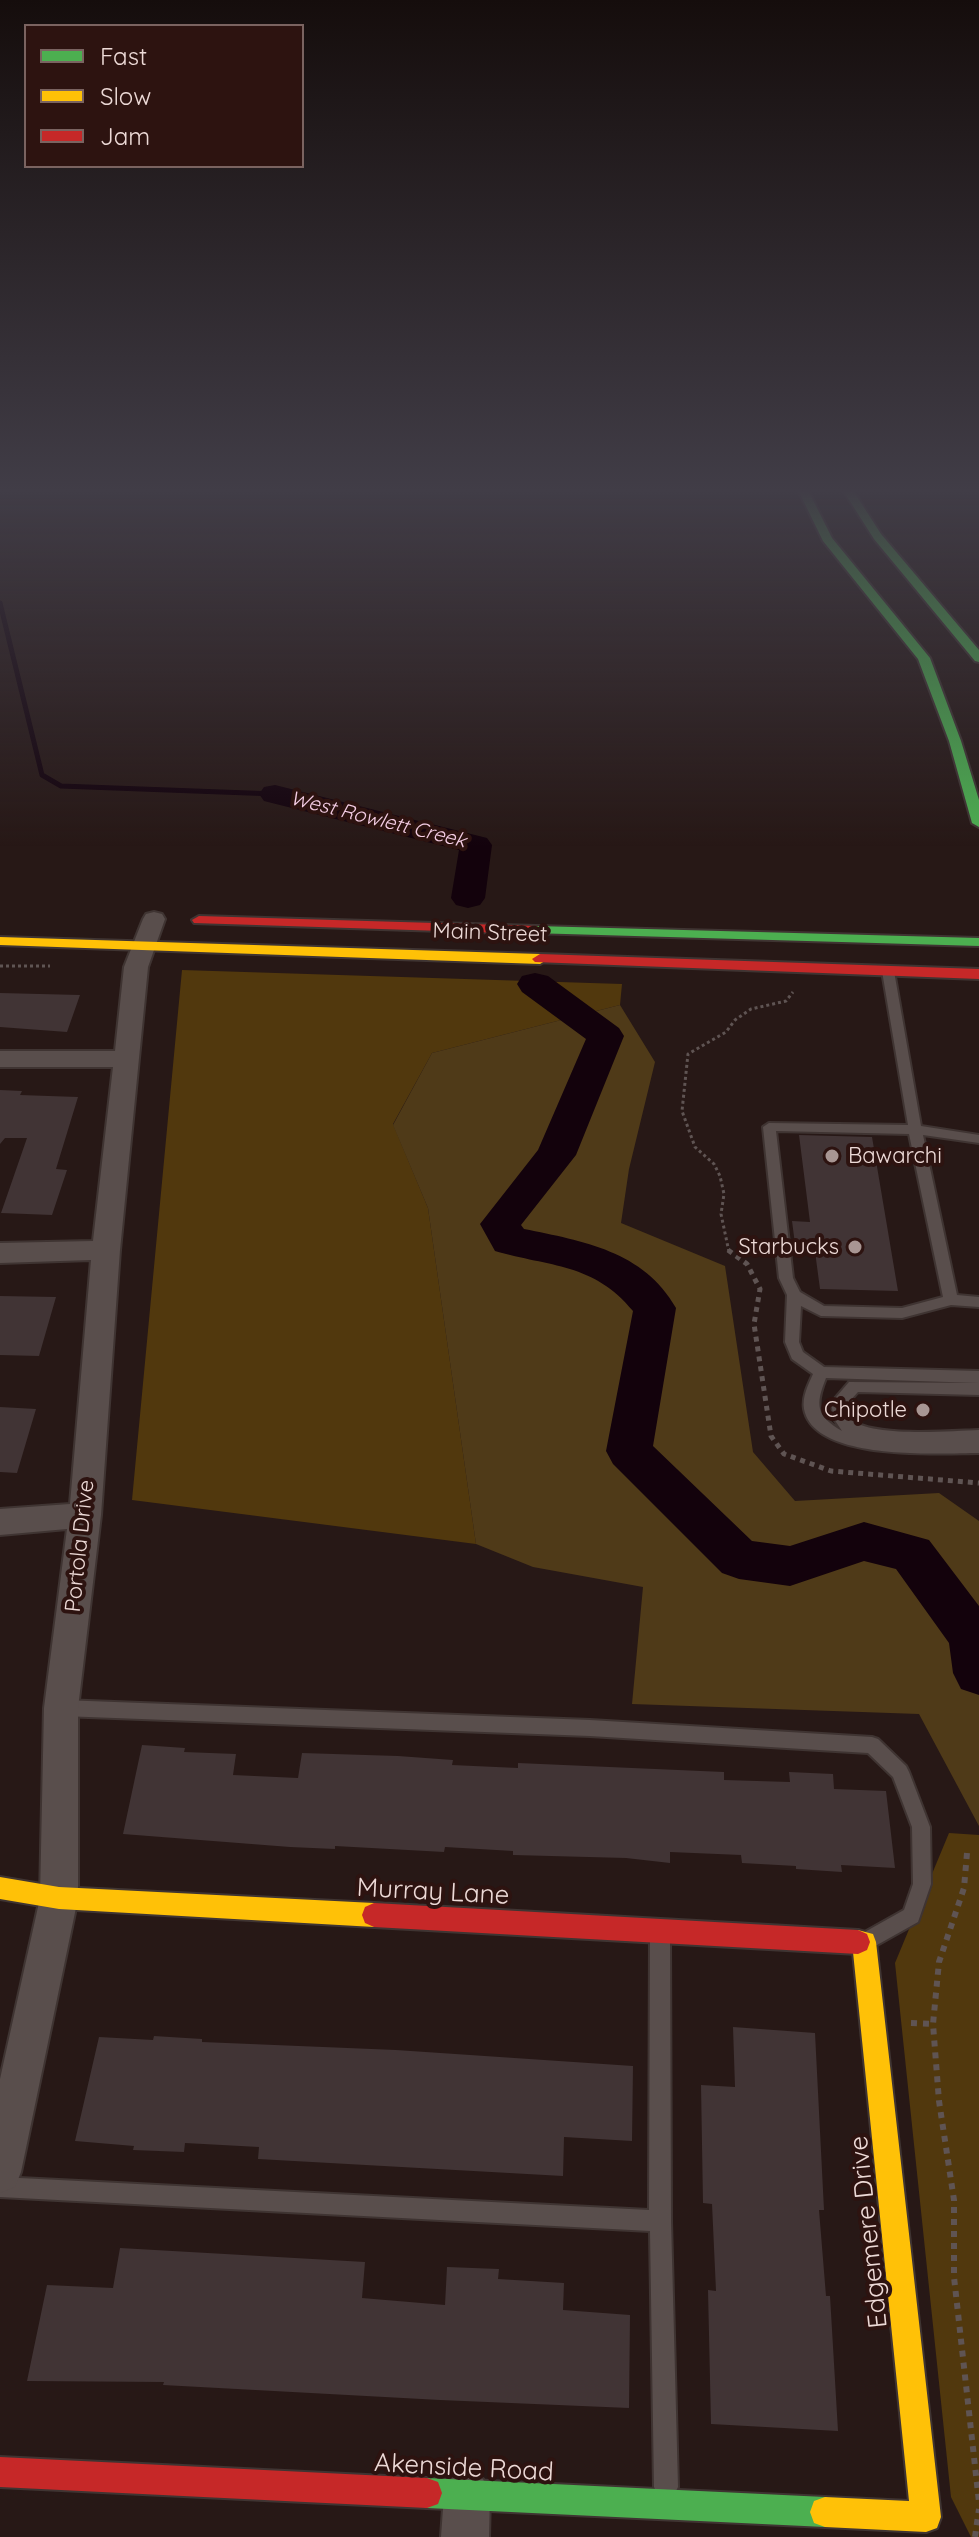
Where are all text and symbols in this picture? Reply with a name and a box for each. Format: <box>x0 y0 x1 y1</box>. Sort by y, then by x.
legend <box>24 24 304 168</box>
text: Fast <box>100 41 147 71</box>
text: Slow <box>100 81 151 111</box>
text: Jam <box>100 121 150 151</box>
water label: West Rowlett Creek <box>287 786 469 854</box>
street label: Main Street <box>432 918 548 948</box>
place label: Bawarchi <box>848 1143 942 1169</box>
marker: Bawarchi <box>823 1147 841 1165</box>
place label: Starbucks <box>738 1234 839 1260</box>
marker: Starbucks <box>846 1238 864 1256</box>
place label: Chipotle <box>824 1397 907 1423</box>
marker: Chipotle <box>914 1401 932 1419</box>
street label: Portola Drive <box>60 1479 100 1613</box>
street label: Murray Lane <box>356 1872 510 1912</box>
street label: Edgemere Drive <box>843 2134 895 2330</box>
street label: Akenside Road <box>373 2448 555 2488</box>

